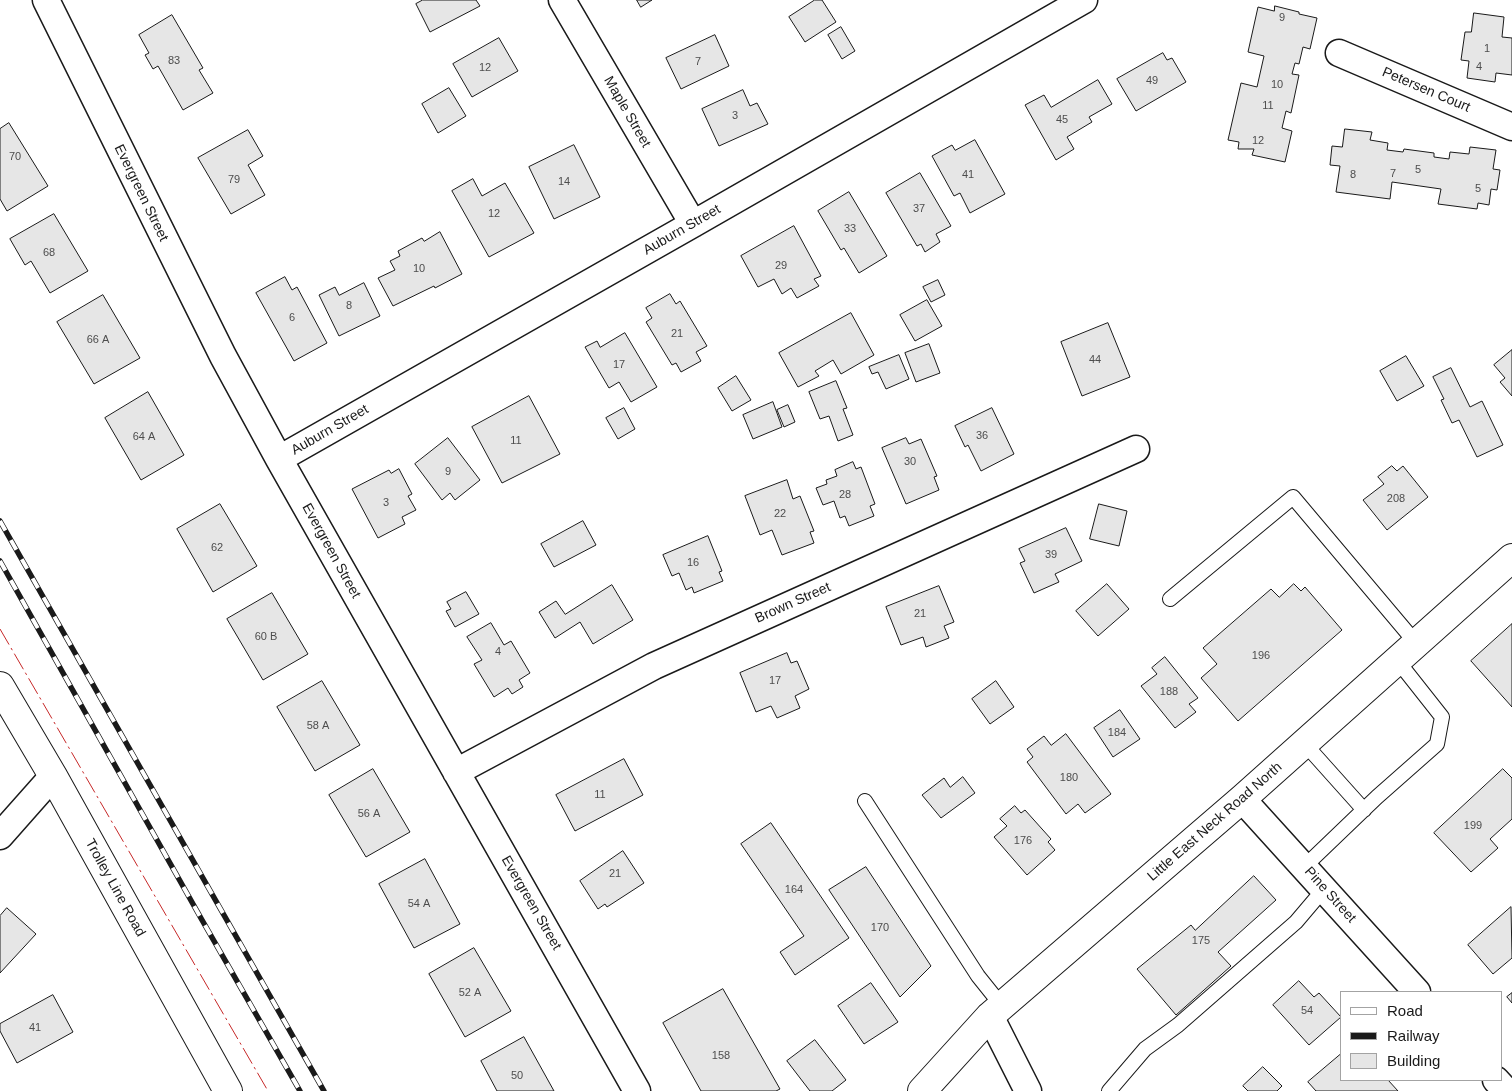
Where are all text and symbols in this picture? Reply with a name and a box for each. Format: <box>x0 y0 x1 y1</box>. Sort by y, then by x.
house number: 9 <box>1279 11 1285 25</box>
house number: 1 <box>1484 42 1490 56</box>
house number: 83 <box>168 54 180 68</box>
house number: 7 <box>695 55 701 69</box>
house number: 4 <box>1476 60 1482 74</box>
house number: 12 <box>479 61 491 75</box>
street label: Petersen Court <box>1379 64 1473 116</box>
street label: Maple Street <box>600 73 654 151</box>
house number: 49 <box>1146 74 1158 88</box>
house number: 10 <box>1271 78 1283 92</box>
house number: 11 <box>1262 99 1274 113</box>
house number: 3 <box>732 109 738 123</box>
house number: 45 <box>1056 113 1068 127</box>
house number: 12 <box>1252 134 1264 148</box>
street label: Evergreen Street <box>110 142 172 244</box>
house number: 70 <box>9 150 21 164</box>
house number: 5 <box>1415 163 1421 177</box>
house number: 7 <box>1390 167 1396 181</box>
house number: 41 <box>962 168 974 182</box>
house number: 8 <box>1350 168 1356 182</box>
house number: 79 <box>228 173 240 187</box>
house number: 14 <box>558 175 570 189</box>
house number: 5 <box>1475 182 1481 196</box>
street label: Auburn Street <box>640 201 724 259</box>
house number: 37 <box>913 202 925 216</box>
house number: 12 <box>488 207 500 221</box>
house number: 33 <box>844 222 856 236</box>
house number: 68 <box>43 246 55 260</box>
house number: 29 <box>775 259 787 273</box>
house number: 10 <box>413 262 425 276</box>
house number: 8 <box>346 299 352 313</box>
house number: 6 <box>289 311 295 325</box>
house number: 21 <box>671 327 683 341</box>
house number: 66 A <box>87 333 109 347</box>
house number: 44 <box>1089 353 1101 367</box>
house number: 17 <box>613 358 625 372</box>
street label: Auburn Street <box>288 401 372 459</box>
house number: 36 <box>976 429 988 443</box>
house number: 64 A <box>133 430 155 444</box>
house number: 11 <box>510 434 522 448</box>
house number: 30 <box>904 455 916 469</box>
house number: 9 <box>445 465 451 479</box>
house number: 28 <box>839 488 851 502</box>
house number: 208 <box>1387 492 1405 506</box>
house number: 3 <box>383 496 389 510</box>
street label: Evergreen Street <box>298 501 364 601</box>
house number: 22 <box>774 507 786 521</box>
house number: 62 <box>211 541 223 555</box>
house number: 39 <box>1045 548 1057 562</box>
house number: 16 <box>687 556 699 570</box>
street label: Brown Street <box>753 579 833 627</box>
house number: 21 <box>914 607 926 621</box>
house number: 60 B <box>255 630 277 644</box>
house number: 4 <box>495 645 501 659</box>
house number: 196 <box>1252 649 1270 663</box>
house number: 17 <box>769 674 781 688</box>
house number: 188 <box>1160 685 1178 699</box>
house number: 58 A <box>307 719 329 733</box>
house number: 184 <box>1108 726 1126 740</box>
street label: Little East Neck Road North <box>1144 759 1286 885</box>
house number: 180 <box>1060 771 1078 785</box>
house number: 11 <box>594 788 606 802</box>
house number: 56 A <box>358 807 380 821</box>
house number: 199 <box>1464 819 1482 833</box>
house number: 176 <box>1014 834 1032 848</box>
street label: Trolley Line Road <box>81 836 149 940</box>
street label: Evergreen Street <box>497 853 565 953</box>
street label: Pine Street <box>1301 864 1359 926</box>
house number: 21 <box>609 867 621 881</box>
house number: 164 <box>785 883 803 897</box>
house number: 54 A <box>408 897 430 911</box>
house number: 170 <box>871 921 889 935</box>
house number: 175 <box>1192 934 1210 948</box>
house number: 52 A <box>459 986 481 1000</box>
legend <box>1340 991 1502 1081</box>
text: Road <box>1387 1002 1423 1019</box>
house number: 54 <box>1301 1004 1313 1018</box>
house number: 41 <box>29 1021 41 1035</box>
text: Railway <box>1387 1027 1440 1044</box>
house number: 158 <box>712 1049 730 1063</box>
text: Building <box>1387 1052 1440 1069</box>
house number: 50 <box>511 1069 523 1083</box>

